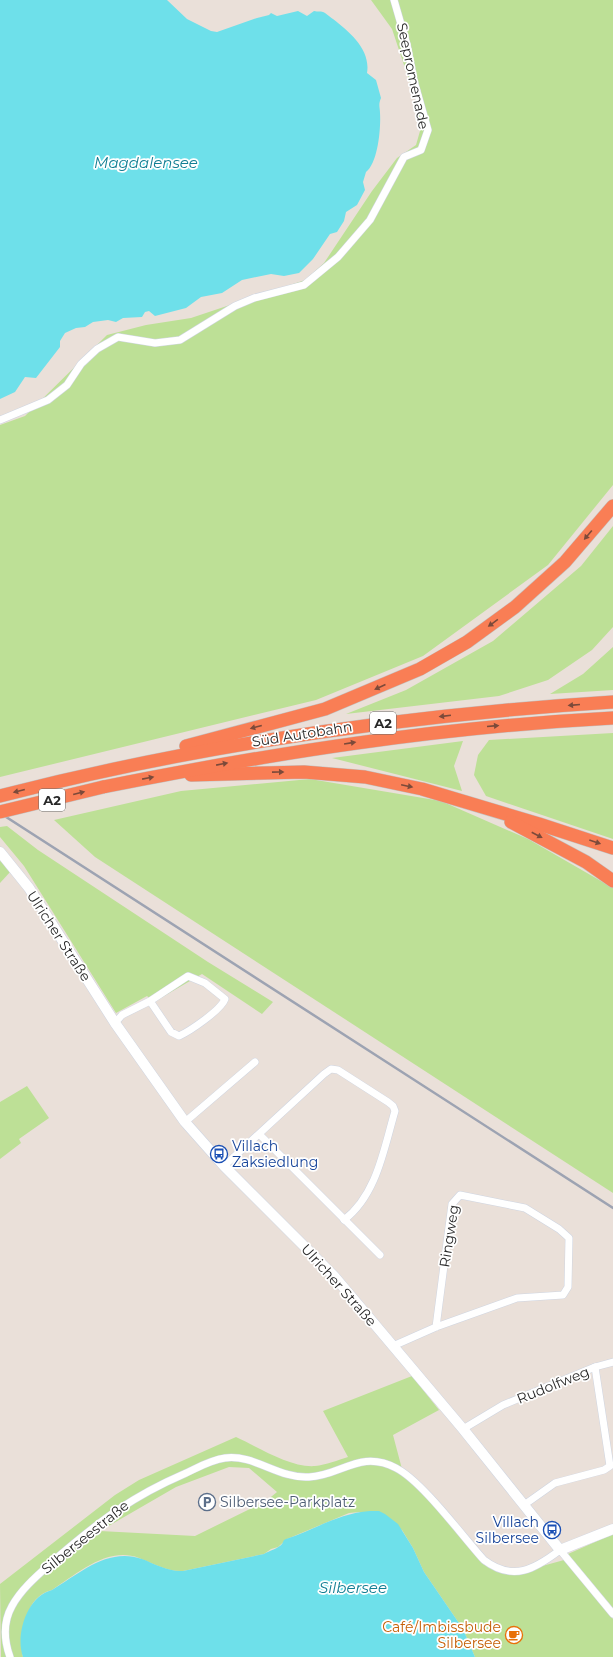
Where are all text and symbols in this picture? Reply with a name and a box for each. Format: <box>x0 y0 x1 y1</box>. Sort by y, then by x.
street label: Seepromenade <box>393 21 433 131</box>
water label: Magdalensee <box>94 153 198 172</box>
one-way arrow <box>583 530 592 541</box>
one-way arrow <box>487 619 498 627</box>
one-way arrow <box>374 684 385 690</box>
one-way arrow <box>568 701 580 708</box>
road number: A2 <box>370 712 396 734</box>
one-way arrow <box>439 713 451 719</box>
street label: Süd Autobahn <box>251 717 353 751</box>
one-way arrow <box>487 723 499 730</box>
one-way arrow <box>250 724 262 730</box>
one-way arrow <box>344 740 356 746</box>
one-way arrow <box>216 760 228 766</box>
one-way arrow <box>272 769 285 775</box>
one-way arrow <box>142 774 154 780</box>
one-way arrow <box>401 783 413 789</box>
one-way arrow <box>13 788 26 794</box>
road number: A2 <box>39 789 65 811</box>
one-way arrow <box>73 790 85 796</box>
one-way arrow <box>532 832 543 838</box>
one-way arrow <box>589 840 601 846</box>
street label: Ulricher Straße <box>23 887 95 985</box>
place label: Villach Zaksiedlung <box>232 1137 318 1171</box>
bus stop icon: Villach Zaksiedlung <box>209 1144 229 1164</box>
street label: Ringweg <box>435 1203 463 1269</box>
street label: Ulricher Straße <box>297 1240 381 1330</box>
street label: Rudolfweg <box>514 1362 592 1408</box>
parking icon: Silbersee-Parkplatz <box>197 1492 217 1512</box>
place label: Silbersee-Parkplatz <box>220 1493 355 1511</box>
street label: Silberseestraße <box>38 1496 132 1578</box>
place label: Villach Silbersee <box>476 1513 539 1547</box>
bus stop icon: Villach Silbersee <box>542 1520 562 1540</box>
water label: Silbersee <box>319 1578 387 1597</box>
place label: Café/Imbissbude Silbersee <box>382 1618 501 1652</box>
cafe icon: Café/Imbissbude Silbersee <box>504 1625 524 1645</box>

